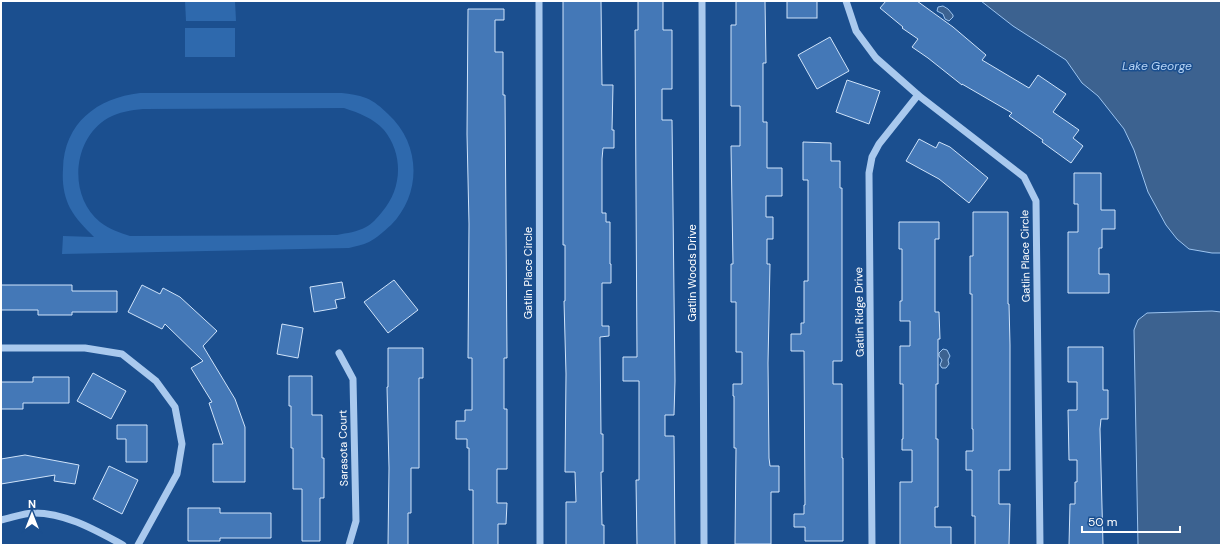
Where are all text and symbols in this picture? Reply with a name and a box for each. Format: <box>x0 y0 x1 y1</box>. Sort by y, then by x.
water label: Lake George <box>1122 58 1192 74</box>
street label: Gatlin Place Circle <box>1017 210 1033 302</box>
street label: Gatlin Woods Drive <box>685 224 699 322</box>
street label: Gatlin Place Circle <box>521 227 535 319</box>
street label: Gatlin Ridge Drive <box>851 267 867 357</box>
street label: Sarasota Court <box>335 410 351 486</box>
north arrow <box>12 494 52 534</box>
text: N <box>28 497 36 511</box>
scale bar <box>1082 508 1180 534</box>
text: 50 m <box>1088 514 1117 530</box>

